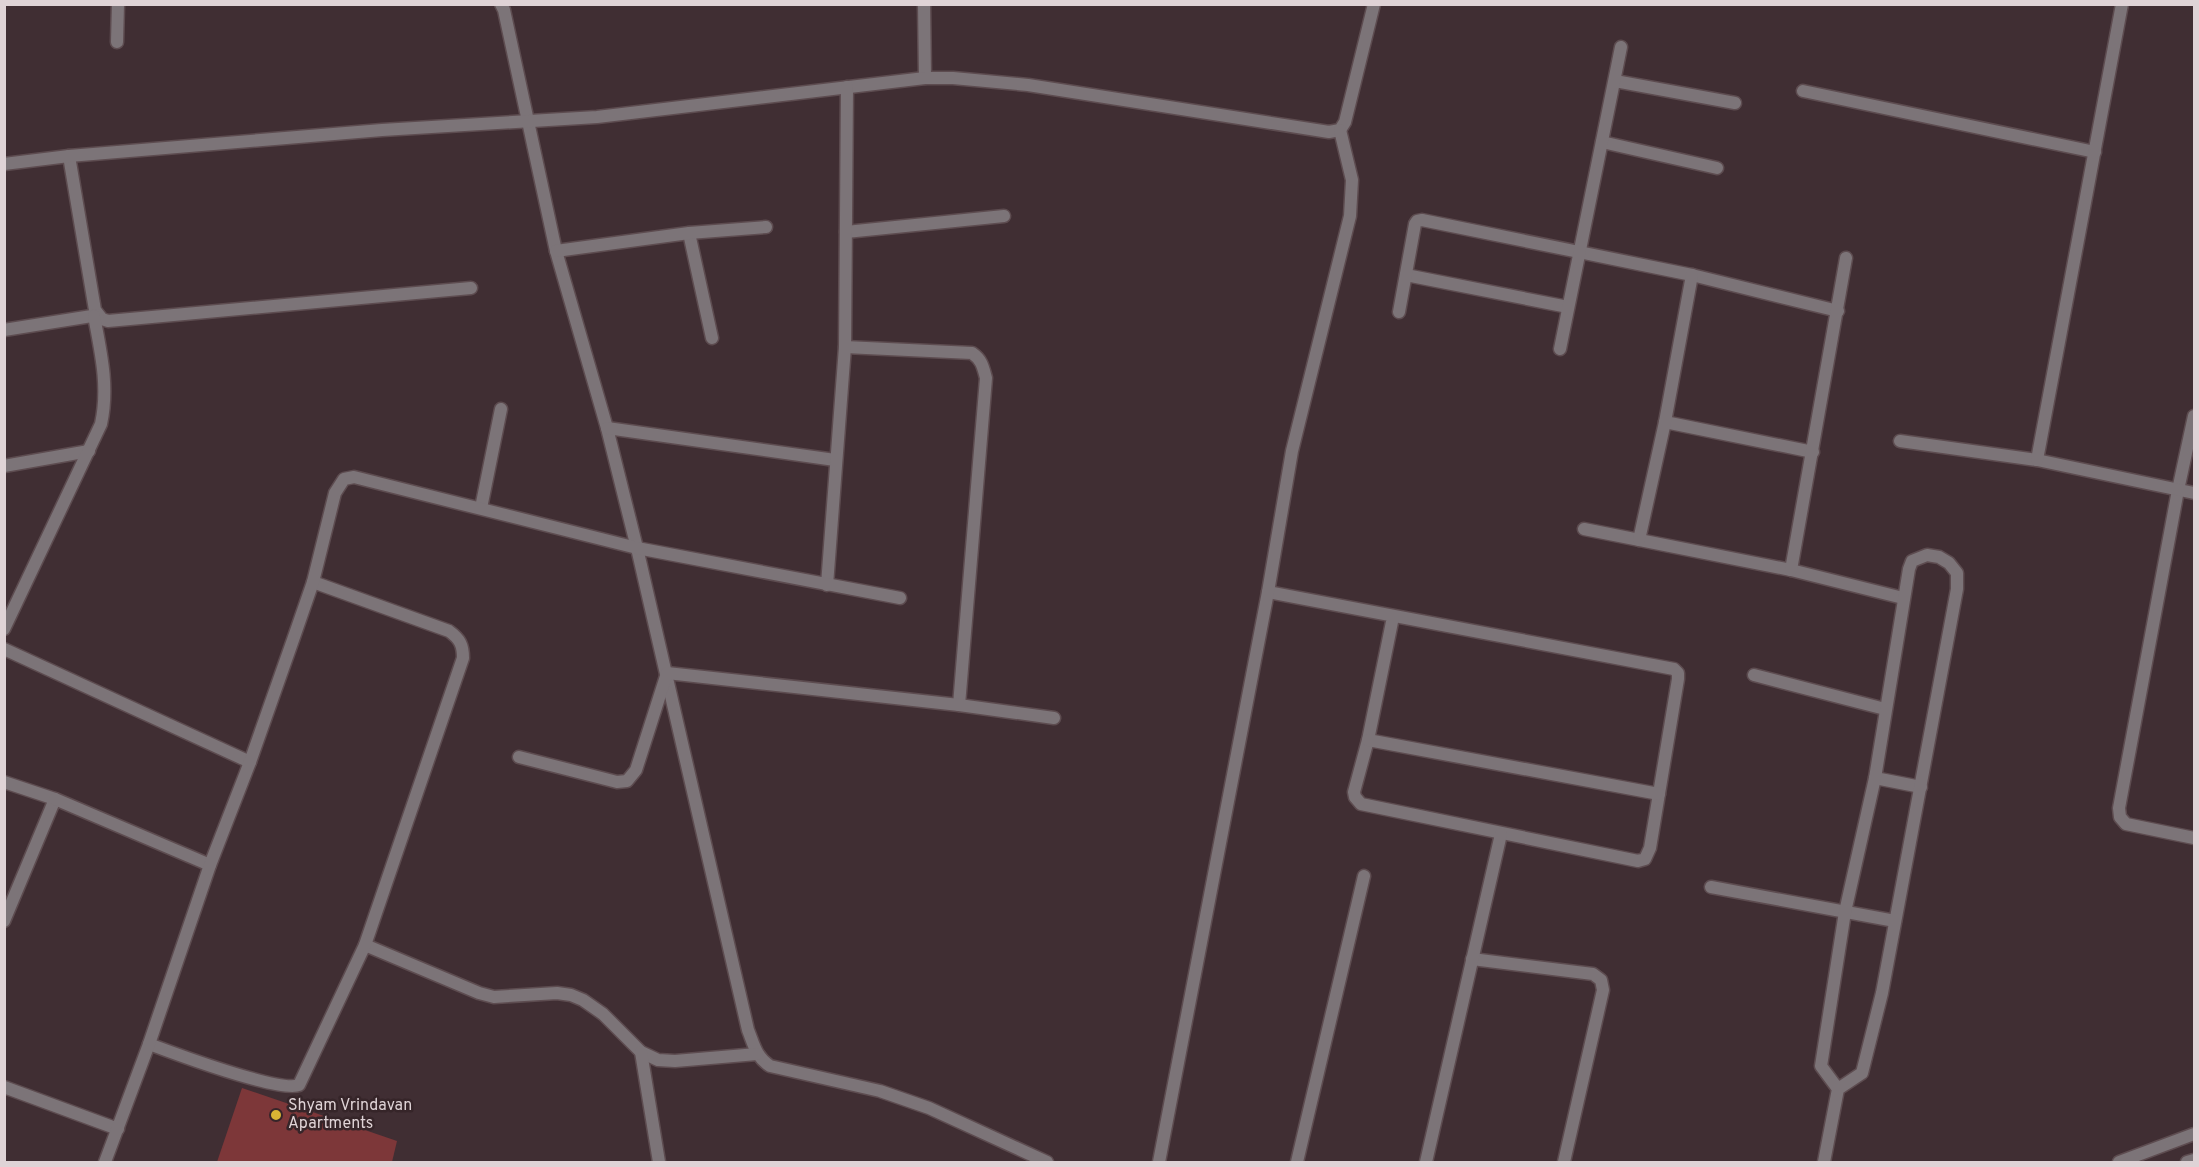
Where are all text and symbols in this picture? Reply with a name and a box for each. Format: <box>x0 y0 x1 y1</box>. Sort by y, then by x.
place label: Shyam Vrindavan Apartments <box>288 1096 412 1134</box>
marker: Shyam Vrindavan Apartments <box>269 1108 283 1122</box>

